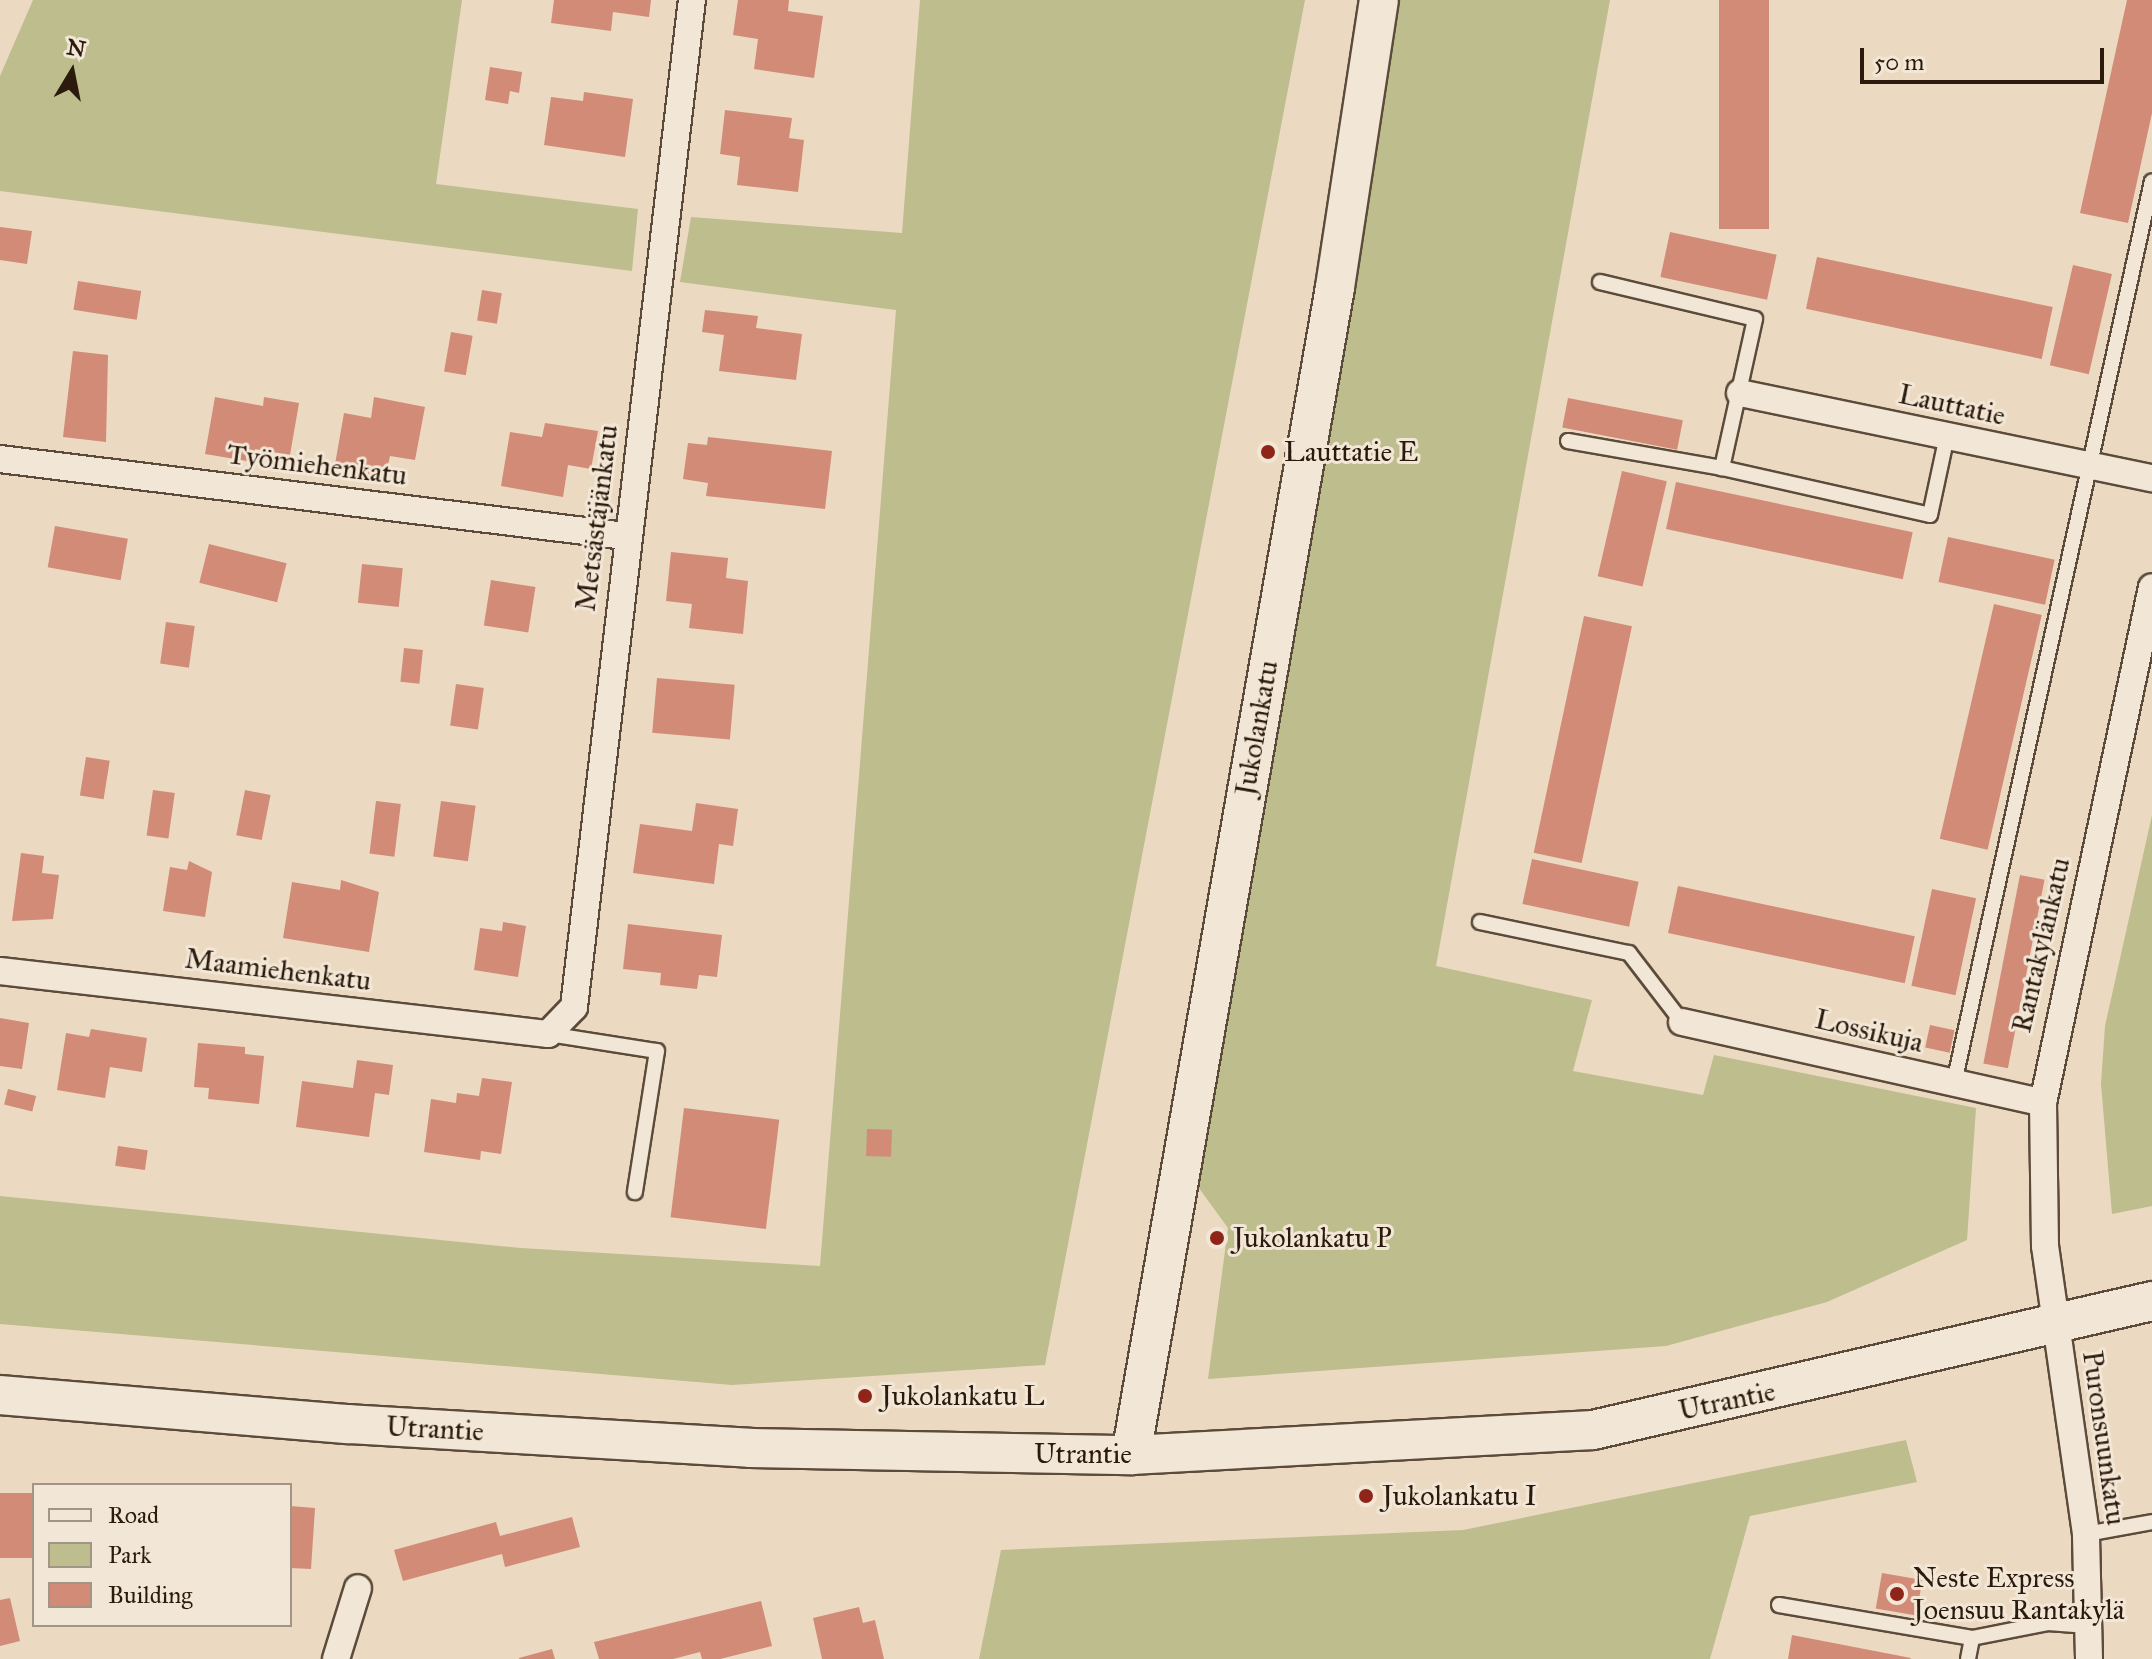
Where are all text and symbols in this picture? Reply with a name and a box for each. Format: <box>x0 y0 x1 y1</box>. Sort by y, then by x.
north arrow <box>32 32 112 112</box>
scale bar <box>1864 32 2108 82</box>
text: N <box>65 33 88 63</box>
text: 50 m <box>1874 47 1924 77</box>
street label: Lauttatie <box>1896 377 2008 433</box>
street label: Metsästäjänkatu <box>569 423 625 613</box>
place label: Lauttatie E <box>1284 435 1418 469</box>
street label: Työmiehenkatu <box>225 437 409 493</box>
marker: Lauttatie E <box>1259 443 1277 461</box>
street label: Jukolankatu <box>1229 658 1285 798</box>
street label: Rantakylänkatu <box>2005 854 2077 1036</box>
street label: Maamiehenkatu <box>183 942 373 998</box>
street label: Lossikuja <box>1812 1002 1926 1060</box>
place label: Jukolankatu P <box>1233 1221 1392 1255</box>
marker: Jukolankatu P <box>1208 1229 1226 1247</box>
street label: Puronsuunkatu <box>2075 1349 2133 1527</box>
street label: Utrantie <box>1676 1374 1778 1428</box>
place label: Jukolankatu L <box>881 1379 1044 1413</box>
marker: Jukolankatu L <box>856 1387 874 1405</box>
street label: Utrantie <box>385 1410 485 1448</box>
street label: Utrantie <box>1034 1437 1132 1471</box>
place label: Jukolankatu I <box>1382 1479 1537 1513</box>
legend <box>32 1483 292 1627</box>
marker: Jukolankatu I <box>1357 1487 1375 1505</box>
text: Road <box>108 1500 159 1530</box>
text: Park <box>108 1540 151 1570</box>
place label: Neste Express Joensuu Rantakylä <box>1913 1561 2125 1627</box>
text: Building <box>108 1580 193 1610</box>
marker: Neste Express Joensuu Rantakylä <box>1888 1585 1906 1603</box>

